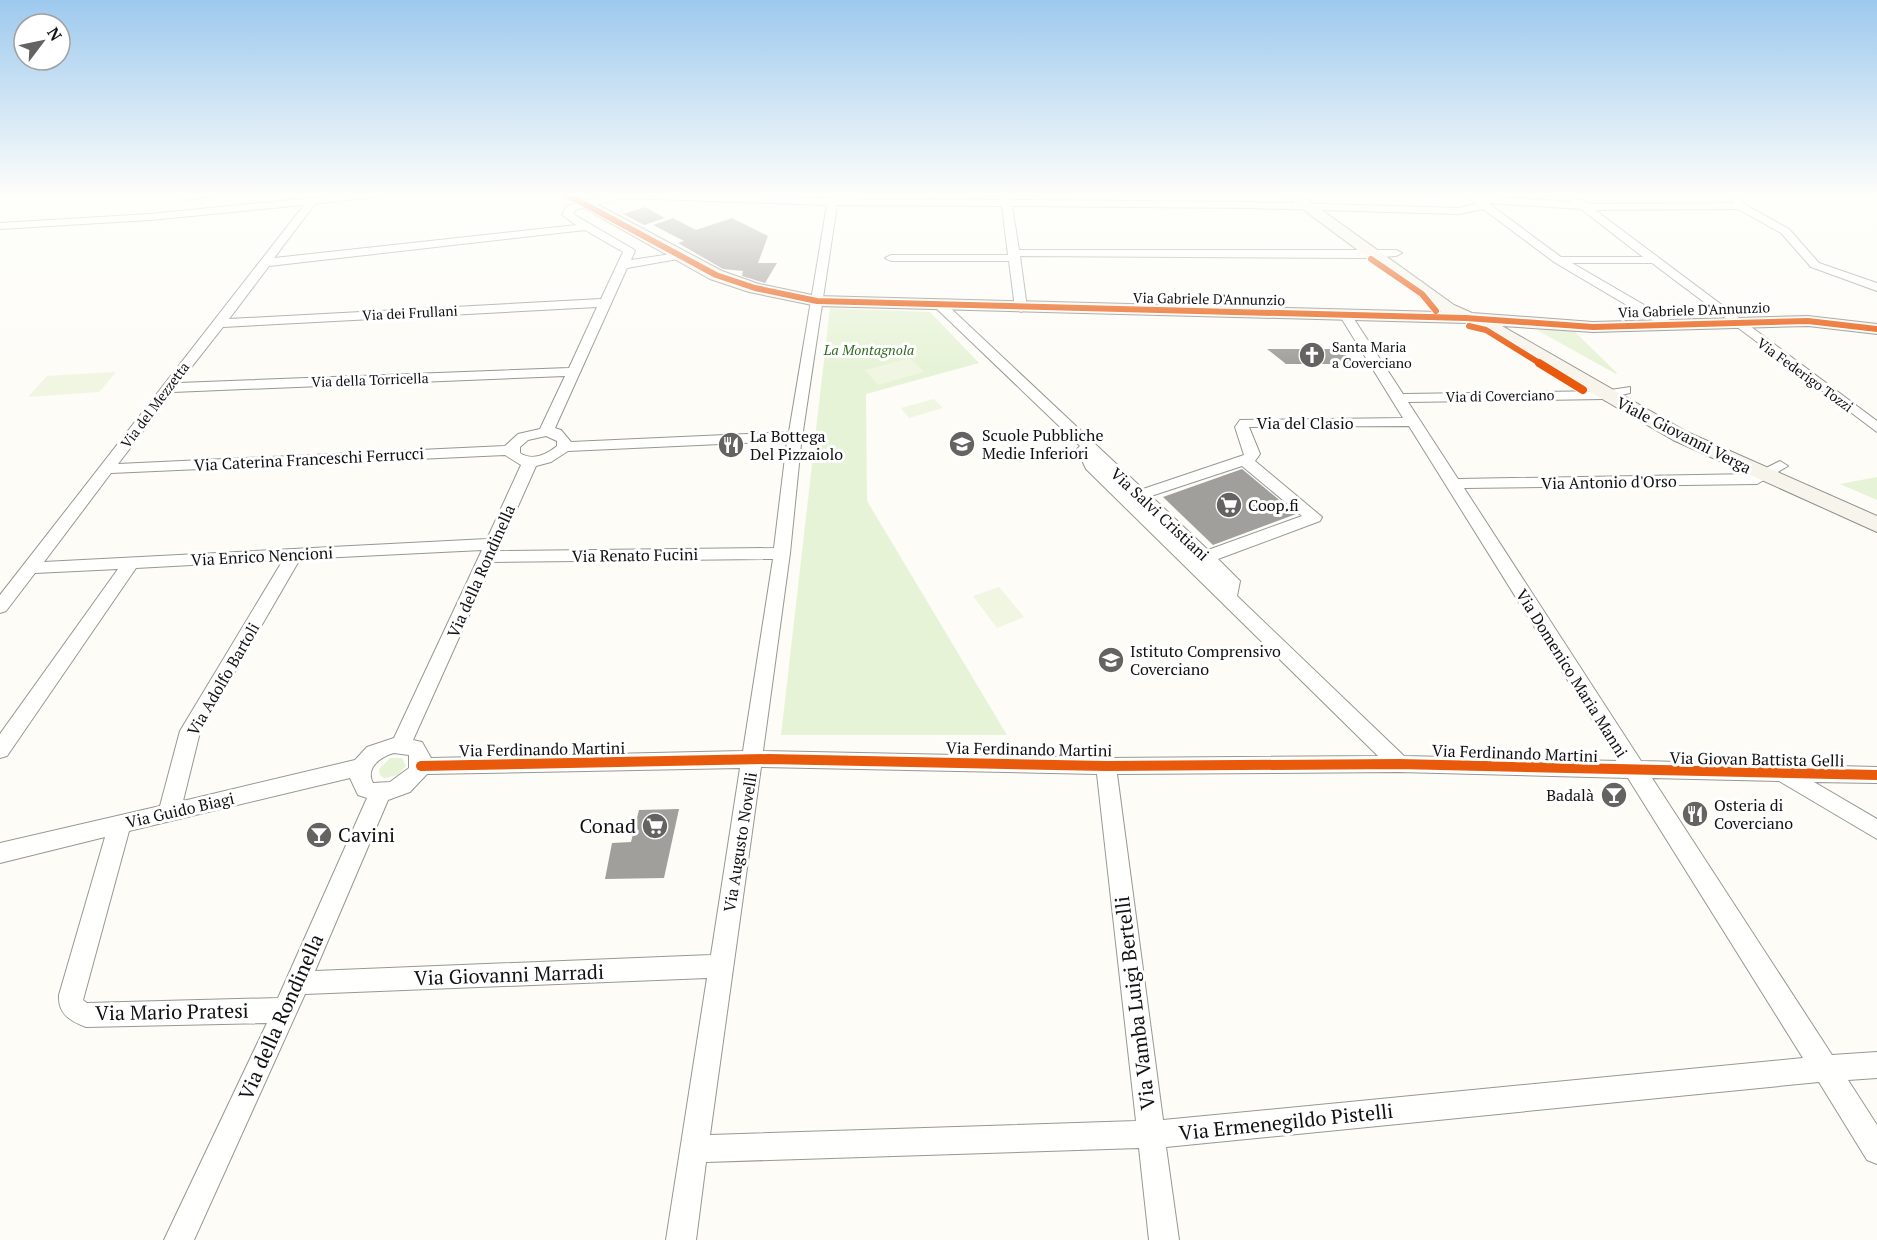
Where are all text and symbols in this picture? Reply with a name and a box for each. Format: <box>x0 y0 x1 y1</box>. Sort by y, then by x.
north arrow <box>12 12 72 72</box>
text: N <box>42 23 67 45</box>
street label: Via Gabriele D'Annunzio <box>1133 288 1285 309</box>
street label: Via Gabriele D'Annunzio <box>1618 297 1771 322</box>
street label: Via dei Frullani <box>362 301 458 324</box>
street label: Via Federigo Tozzi <box>1753 333 1857 416</box>
place label: Santa Maria a Coverciano <box>1332 337 1412 372</box>
park label: La Montagnola <box>823 340 914 359</box>
church icon: Santa Maria a Coverciano <box>1297 340 1327 370</box>
street label: Via del Mezzetta <box>116 358 193 452</box>
street label: Via della Torricella <box>311 368 429 391</box>
street label: Via di Coverciano <box>1445 385 1555 406</box>
street label: Viale Giovanni Verga <box>1613 391 1755 479</box>
street label: Via del Clasio <box>1256 412 1354 434</box>
place label: Scuole Pubbliche Medie Inferiori <box>982 424 1104 464</box>
place label: La Bottega Del Pizzaiolo <box>750 425 843 465</box>
school or university icon: Scuole Pubbliche Medie Inferiori <box>947 429 977 459</box>
restaurant icon: La Bottega Del Pizzaiolo <box>716 430 746 460</box>
street label: Via Caterina Franceschi Ferrucci <box>193 442 425 476</box>
street label: Via Salvi Cristiani <box>1106 463 1214 566</box>
street label: Via Antonio d'Orso <box>1541 470 1677 494</box>
supermarket icon: Coop.fi <box>1214 490 1244 520</box>
place label: Coop.fi <box>1248 494 1299 516</box>
street label: Via della Rondinella <box>442 501 520 641</box>
street label: Via Enrico Nencioni <box>190 541 334 571</box>
street label: Via Renato Fucini <box>572 543 699 567</box>
street label: Via Domenico Maria Manni <box>1511 585 1633 762</box>
street label: Via Adolfo Bartoli <box>182 618 264 740</box>
place label: Istituto Comprensivo Coverciano <box>1130 640 1281 680</box>
school or university icon: Istituto Comprensivo Coverciano <box>1096 645 1126 675</box>
street label: Via Ferdinando Martini <box>459 737 625 761</box>
street label: Via Ferdinando Martini <box>946 737 1112 761</box>
street label: Via Ferdinando Martini <box>1432 739 1599 767</box>
street label: Via Giovan Battista Gelli <box>1670 746 1845 772</box>
street label: Via Augusto Novelli <box>718 770 762 914</box>
bar icon: Badalà <box>1599 780 1629 810</box>
place label: Badalà <box>1546 784 1594 806</box>
street label: Via Guido Biagi <box>124 787 236 833</box>
place label: Osteria di Coverciano <box>1714 794 1793 834</box>
restaurant icon: Osteria di Coverciano <box>1680 799 1710 829</box>
supermarket icon: Conad <box>640 811 670 841</box>
place label: Conad <box>579 812 636 839</box>
bar icon: Cavini <box>304 820 334 850</box>
place label: Cavini <box>338 821 395 848</box>
street label: Via Vamba Luigi Bertelli <box>1108 895 1161 1111</box>
street label: Via della Rondinella <box>232 929 329 1104</box>
street label: Via Giovanni Marradi <box>414 958 604 991</box>
street label: Via Mario Pratesi <box>95 997 249 1026</box>
street label: Via Ermenegildo Pistelli <box>1178 1097 1394 1146</box>

